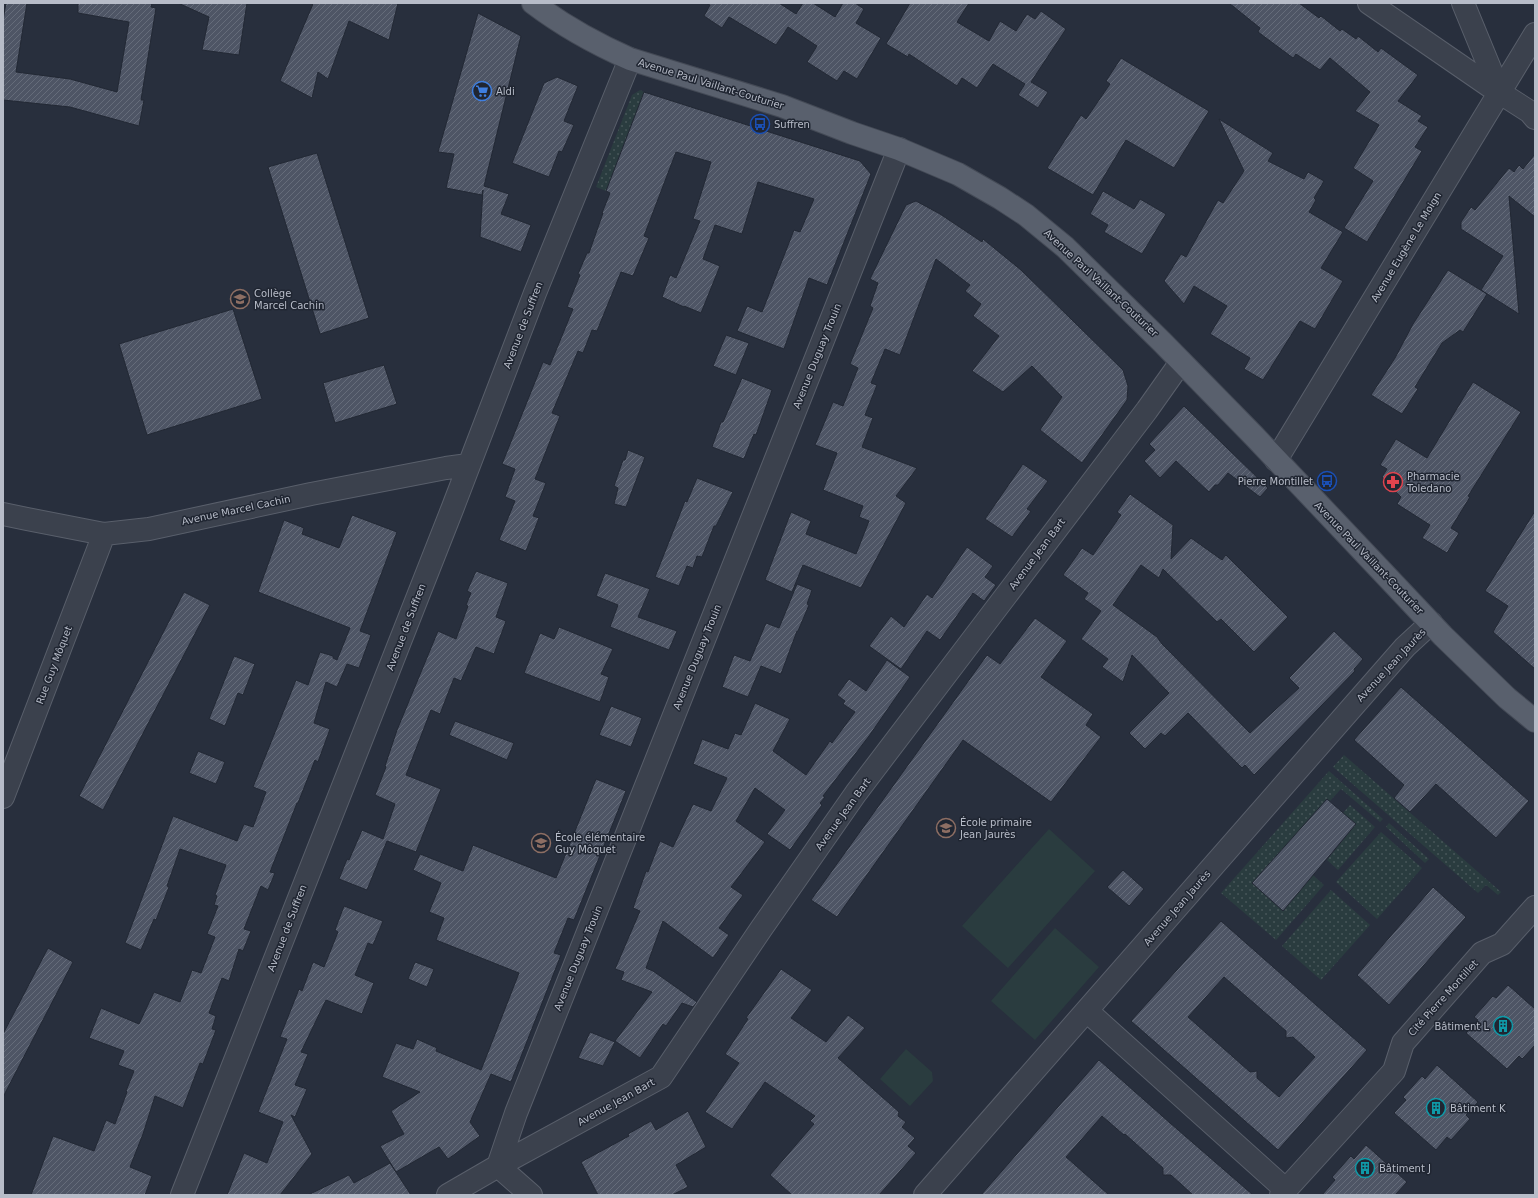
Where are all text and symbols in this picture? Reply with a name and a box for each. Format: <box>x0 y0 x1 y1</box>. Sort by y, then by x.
street label: Avenue Paul Vaillant-Couturier <box>637 57 786 112</box>
supermarket icon: Aldi <box>471 80 493 102</box>
place label: Aldi <box>496 86 515 97</box>
bus stop icon: Suffren <box>749 113 771 135</box>
place label: Suffren <box>774 119 810 130</box>
street label: Avenue Eugène Le Moign <box>1369 190 1443 304</box>
street label: Avenue Paul Vaillant-Couturier <box>1042 227 1161 339</box>
street label: Avenue de Suffren <box>501 280 545 370</box>
school or university icon: Collège Marcel Cachin <box>229 288 251 310</box>
place label: Collège Marcel Cachin <box>254 288 324 311</box>
street label: Avenue Duguay Trouin <box>791 302 843 410</box>
bus stop icon: Pierre Montillet <box>1316 470 1338 492</box>
pharmacy icon: Pharmacie Toledano <box>1382 471 1404 493</box>
place label: Pharmacie Toledano <box>1406 471 1460 494</box>
place label: Pierre Montillet <box>1238 476 1313 487</box>
street label: Avenue Marcel Cachin <box>181 493 291 527</box>
street label: Avenue Paul Vaillant-Couturier <box>1312 500 1426 617</box>
street label: Avenue Jean Bart <box>1007 516 1067 592</box>
street label: Avenue de Suffren <box>384 582 428 672</box>
street label: Avenue Duguay Trouin <box>671 603 723 711</box>
street label: Rue Guy Môquet <box>34 624 74 706</box>
street label: Avenue Jean Jaurès <box>1354 626 1428 704</box>
street label: Avenue Jean Bart <box>813 776 873 852</box>
place label: École primaire Jean Jaurès <box>959 816 1032 840</box>
school or university icon: École primaire Jean Jaurès <box>935 817 957 839</box>
place label: École élémentaire Guy Môquet <box>555 831 645 855</box>
school or university icon: École élémentaire Guy Môquet <box>530 832 552 854</box>
street label: Avenue Jean Jaurès <box>1141 868 1213 948</box>
street label: Avenue de Suffren <box>265 883 309 973</box>
street label: Avenue Duguay Trouin <box>552 904 604 1012</box>
street label: Cité Pierre Montillet <box>1406 958 1480 1038</box>
building icon: Bâtiment L <box>1492 1015 1514 1037</box>
place label: Bâtiment L <box>1434 1021 1489 1032</box>
street label: Avenue Jean Bart <box>576 1076 656 1128</box>
building icon: Bâtiment K <box>1425 1097 1447 1119</box>
place label: Bâtiment K <box>1450 1103 1506 1114</box>
building icon: Bâtiment J <box>1354 1157 1376 1179</box>
place label: Bâtiment J <box>1379 1163 1431 1174</box>

